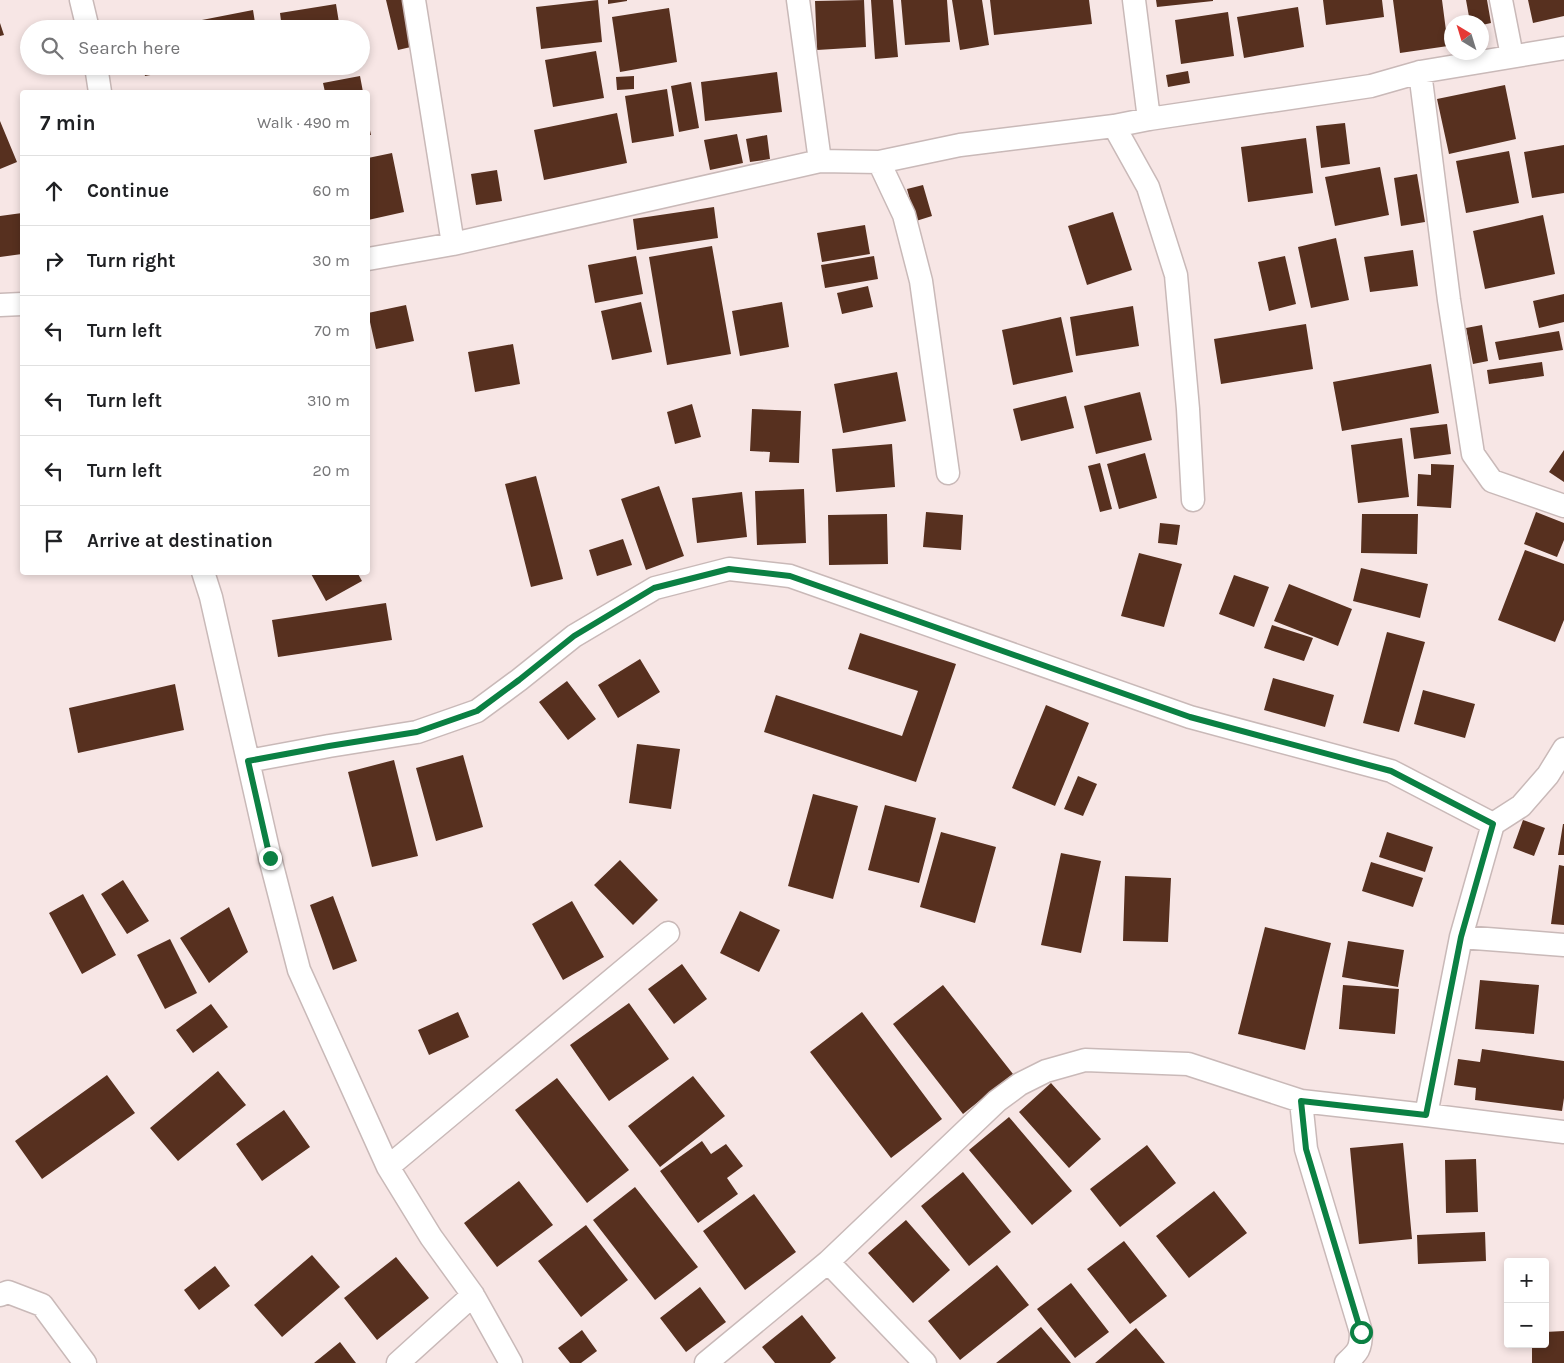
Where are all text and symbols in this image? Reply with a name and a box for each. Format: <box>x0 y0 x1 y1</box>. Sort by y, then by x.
north arrow <box>1444 15 1489 60</box>
search box <box>20 20 370 75</box>
icon: search <box>38 34 66 62</box>
text: Search here <box>78 37 180 59</box>
text: 7 min <box>40 111 96 135</box>
text: Walk · 490 m <box>257 113 350 132</box>
icon: ahead <box>40 177 68 205</box>
text: Continue <box>87 180 169 202</box>
text: 60 m <box>313 181 350 200</box>
icon: right <box>40 247 68 275</box>
text: Turn right <box>87 250 176 272</box>
text: 30 m <box>312 251 350 270</box>
icon: left <box>40 317 68 345</box>
text: Turn left <box>87 320 162 342</box>
text: 70 m <box>314 321 350 340</box>
icon: left <box>40 387 68 415</box>
text: Turn left <box>87 390 162 412</box>
text: 310 m <box>307 391 350 410</box>
icon: left <box>40 457 68 485</box>
text: Turn left <box>87 460 162 482</box>
text: 20 m <box>312 461 350 480</box>
icon: arrive <box>40 527 68 555</box>
text: Arrive at destination <box>87 530 273 552</box>
route end <box>259 847 282 870</box>
map controls <box>1504 1258 1549 1348</box>
button: + <box>1504 1258 1549 1303</box>
button: − <box>1504 1303 1549 1348</box>
route start <box>1350 1321 1373 1344</box>

